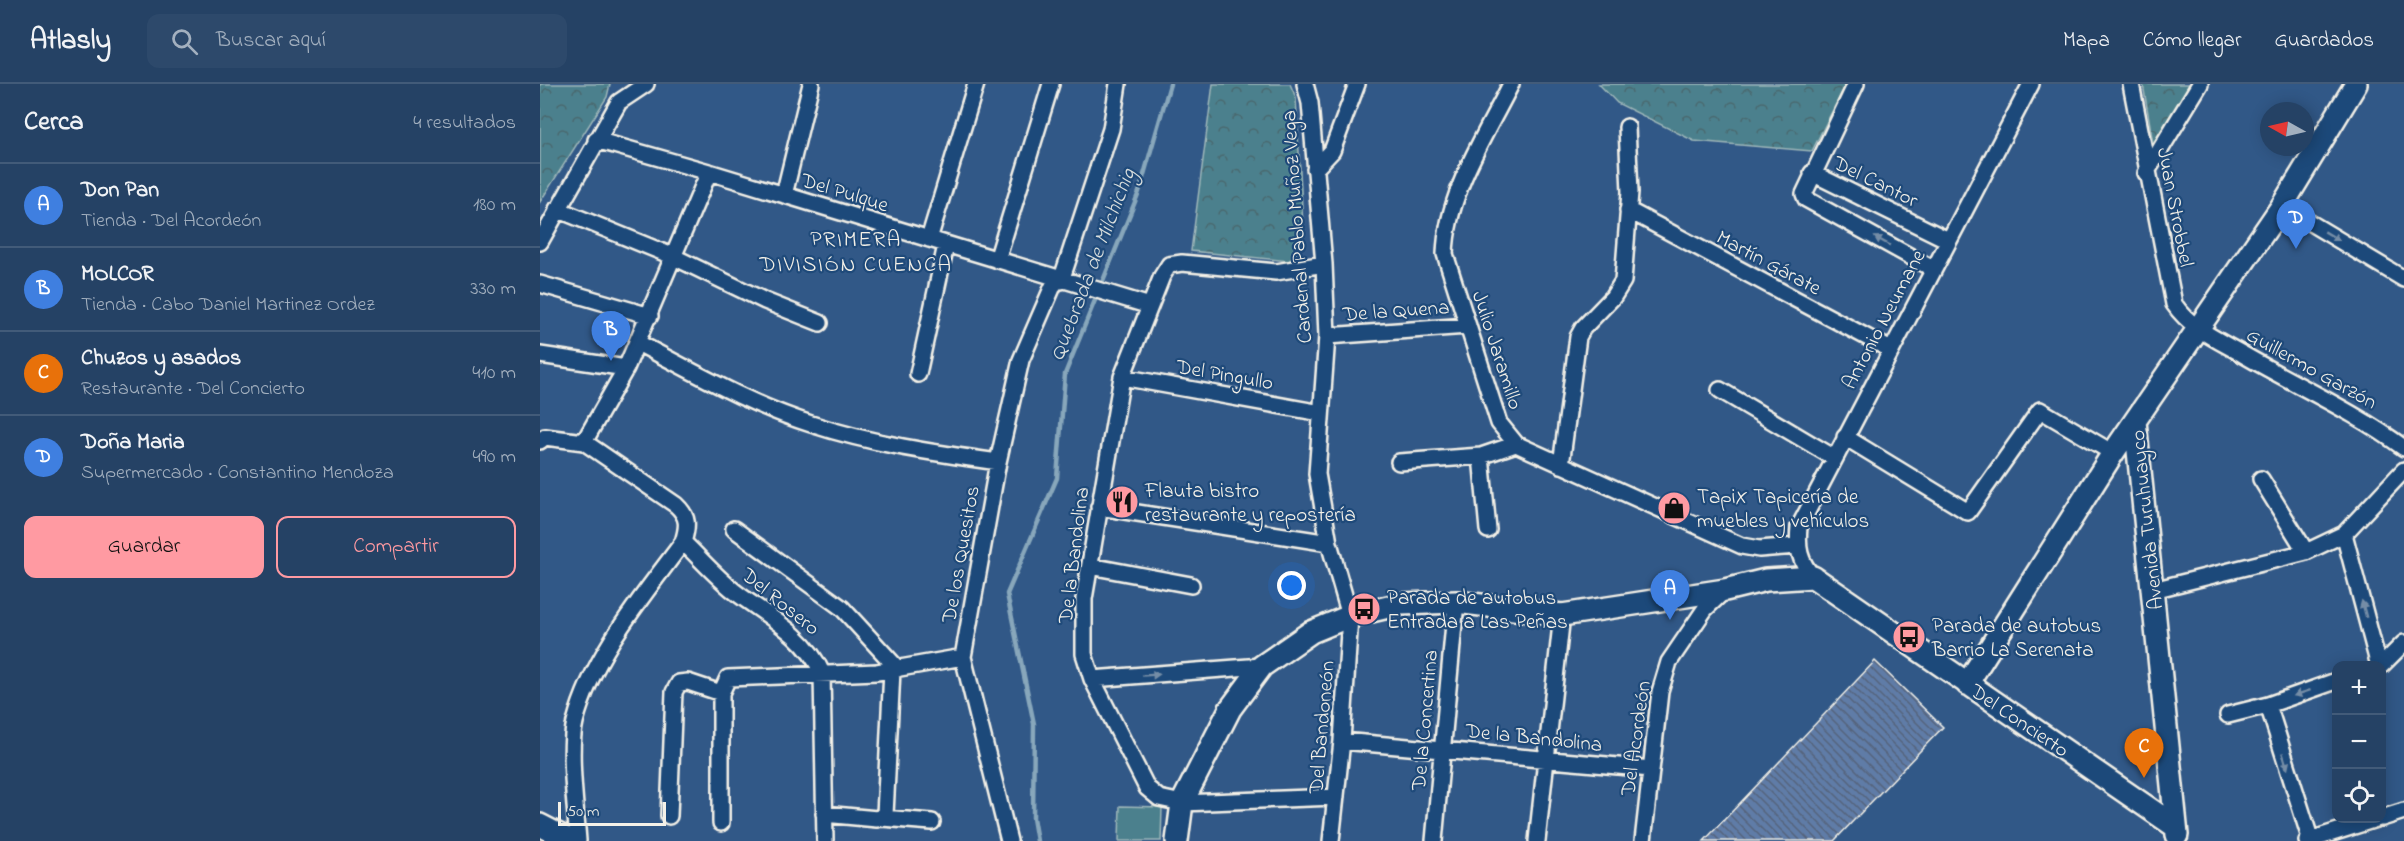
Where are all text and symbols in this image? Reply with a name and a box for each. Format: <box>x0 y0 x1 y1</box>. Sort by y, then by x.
search box <box>147 14 567 68</box>
text: Atlasly <box>30 21 111 62</box>
icon: search <box>168 25 201 58</box>
text: Buscar aquí <box>216 25 326 57</box>
text: Mapa <box>2063 26 2110 56</box>
text: Cómo llegar <box>2143 26 2241 56</box>
text: Guardados <box>2274 26 2374 56</box>
north arrow <box>2260 102 2314 156</box>
text: Cerca <box>24 104 84 142</box>
text: 4 resultados <box>413 109 516 138</box>
street label: Cardenal Pablo Muñoz Vega <box>1275 109 1323 344</box>
street label: Juan Strobbel <box>2148 145 2200 270</box>
street label: Del Cantor <box>1827 149 1923 217</box>
water label: Quebrada de Milchichig <box>1042 163 1146 366</box>
street label: Del Pulque <box>796 166 892 222</box>
text: Don Pan <box>81 175 159 207</box>
text: A <box>37 191 50 220</box>
text: 180 m <box>473 191 516 220</box>
pin: D <box>2276 200 2316 249</box>
text: Tienda · Del Acordeón <box>81 207 261 236</box>
street label: Martín Gárate <box>1710 223 1826 304</box>
district label: PRIMERA DIVISIÓN CUENCA <box>758 225 953 282</box>
one-way arrow <box>2324 231 2340 242</box>
one-way arrow <box>1873 236 1890 246</box>
street label: Antonio Neumane <box>1835 244 1935 395</box>
text: MOLCOR <box>81 259 154 291</box>
text: B <box>37 275 50 304</box>
text: 330 m <box>470 275 516 304</box>
street label: Julio Jaramillo <box>1463 287 1529 414</box>
text: Tienda · Cabo Daniel Martinez Ordez <box>81 291 375 320</box>
street label: De la Quena <box>1341 293 1450 331</box>
pin: B <box>592 312 630 361</box>
street label: Guillermo Garzón <box>2240 321 2382 418</box>
text: Chuzos y asados <box>81 343 241 375</box>
street label: Del Pingullo <box>1172 353 1276 401</box>
text: C <box>38 359 49 388</box>
text: 410 m <box>472 359 516 388</box>
text: Restaurante · Del Concierto <box>81 375 305 404</box>
text: Doña Maria <box>81 427 185 459</box>
street label: Avenida Turuhuayco <box>2124 428 2174 611</box>
text: D <box>36 443 51 472</box>
text: 490 m <box>473 443 516 472</box>
text: Supermercado · Constantino Mendoza <box>81 459 394 488</box>
place label: Flauta bistro restaurante y repostería <box>1144 477 1356 533</box>
place label: TapiX Tapicería de muebles y vehículos <box>1697 483 1869 539</box>
street label: De los Quesitos <box>935 484 989 626</box>
restaurant icon: Flauta bistro restaurante y repostería <box>1104 484 1140 520</box>
street label: De la Bandolina <box>1052 485 1098 626</box>
shop icon: TapiX Tapicería de muebles y vehículos <box>1656 490 1692 526</box>
button: Guardar <box>24 516 264 578</box>
button: Compartir <box>276 516 516 578</box>
street label: Del Rosero <box>733 561 826 644</box>
pin: A <box>1650 570 1690 620</box>
your location <box>1277 571 1306 600</box>
place label: Parada de autobus Entrada a Las Peñas <box>1387 584 1568 638</box>
bus stop icon: Parada de autobus Entrada a Las Peñas <box>1346 591 1382 627</box>
one-way arrow <box>2359 600 2369 618</box>
place label: Parada de autobus Barrio La Serenata <box>1931 612 2101 666</box>
bus stop icon: Parada de autobus Barrio La Serenata <box>1891 619 1927 655</box>
street label: De la Concertina <box>1405 649 1447 793</box>
street label: Del Bandoneón <box>1302 660 1344 796</box>
map controls <box>2332 661 2386 823</box>
button: + <box>2332 661 2386 715</box>
one-way arrow <box>1141 670 1160 679</box>
street label: Del Concierto <box>1963 677 2074 766</box>
street label: Del Acordeón <box>1614 679 1660 799</box>
one-way arrow <box>2293 689 2311 699</box>
button: − <box>2332 715 2386 769</box>
street label: De la Bandolina <box>1463 717 1604 761</box>
pin: C <box>2124 728 2164 778</box>
one-way arrow <box>2281 752 2291 770</box>
button: locate <box>2332 769 2386 823</box>
scale bar <box>558 799 666 826</box>
text: 50 m <box>567 800 599 824</box>

